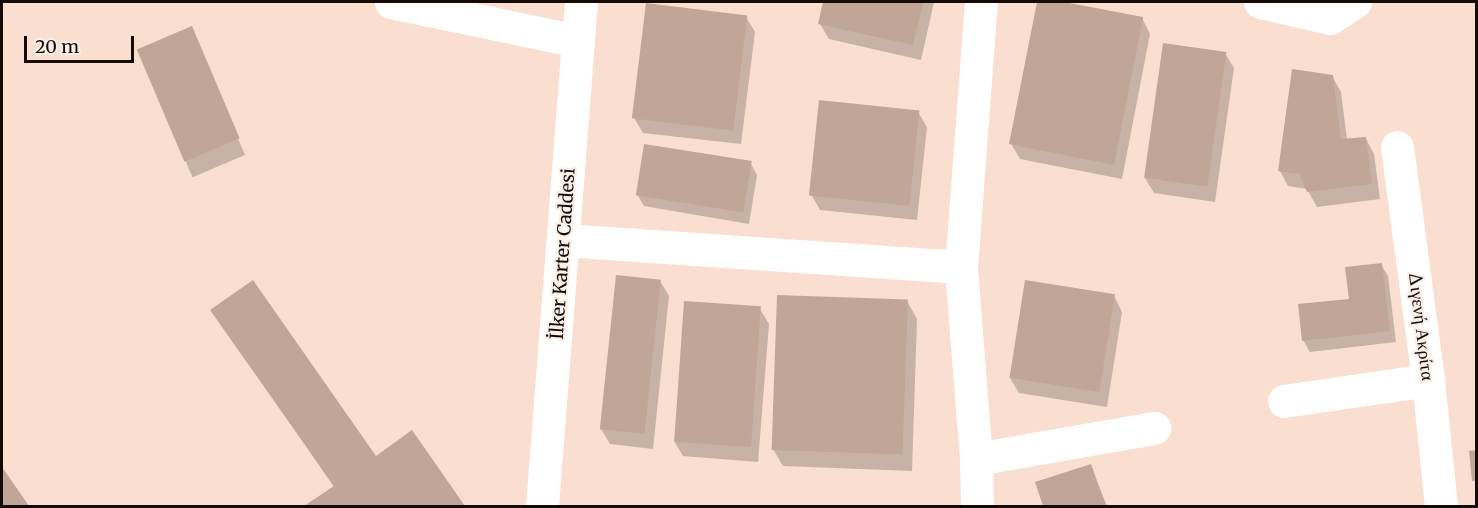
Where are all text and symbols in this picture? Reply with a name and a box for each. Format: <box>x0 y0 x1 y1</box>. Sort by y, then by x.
scale bar <box>27 24 136 62</box>
text: 20 m <box>35 35 79 58</box>
street label: İlker Karter Caddesi <box>546 168 580 340</box>
street label: Διγενή Ακρίτα <box>1404 270 1438 382</box>

